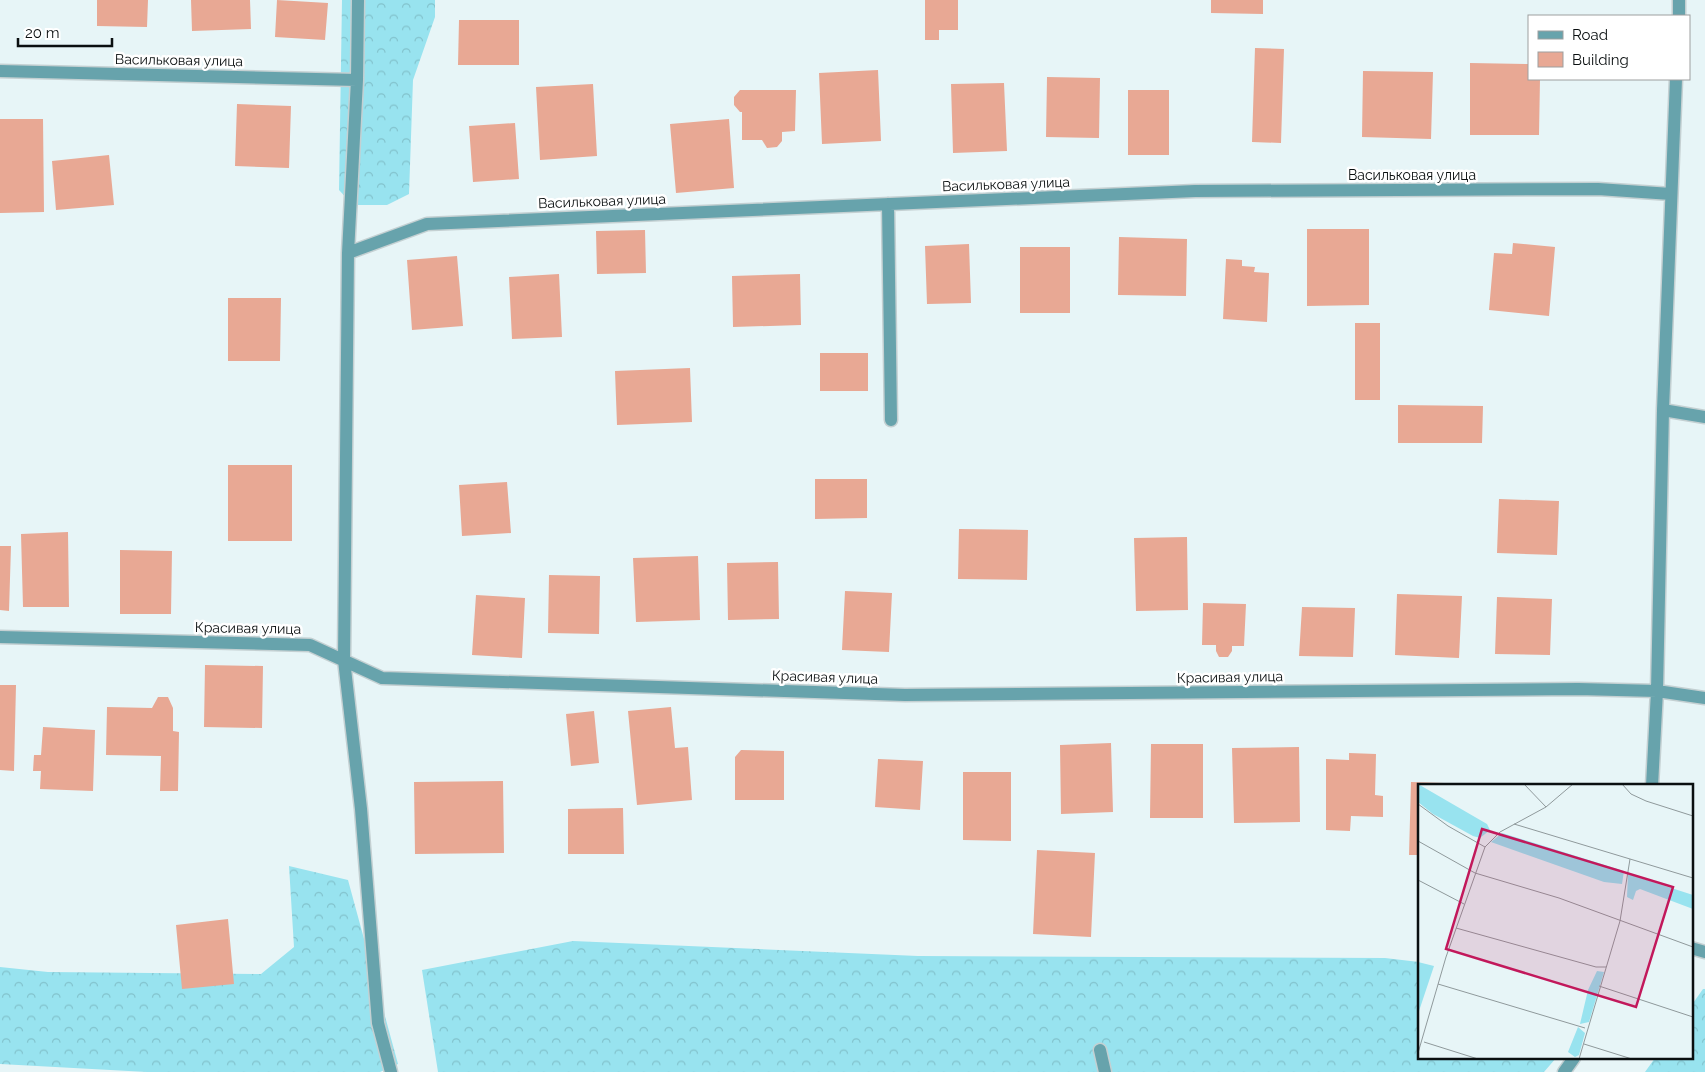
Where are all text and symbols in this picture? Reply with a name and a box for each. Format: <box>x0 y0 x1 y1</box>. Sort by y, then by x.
scale bar <box>18 15 111 47</box>
legend <box>1528 15 1690 80</box>
text: 20 m <box>25 24 60 42</box>
text: Road <box>1572 26 1608 44</box>
street label: Васильковая улица <box>115 51 243 69</box>
text: Building <box>1572 51 1629 69</box>
street label: Васильковая улица <box>1348 167 1476 183</box>
street label: Васильковая улица <box>942 174 1070 194</box>
street label: Васильковая улица <box>538 191 666 211</box>
street label: Красивая улица <box>195 619 301 637</box>
street label: Красивая улица <box>772 667 878 687</box>
street label: Красивая улица <box>1177 668 1283 686</box>
inset map <box>1418 784 1692 1060</box>

